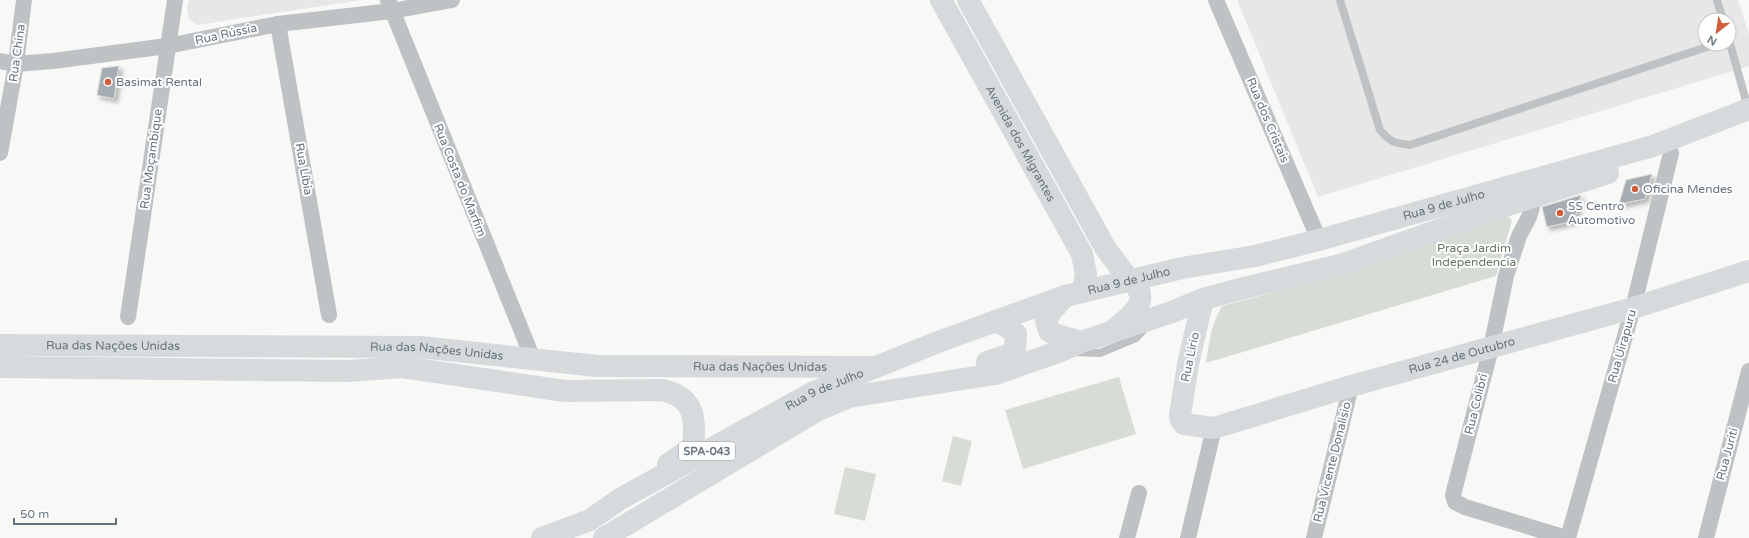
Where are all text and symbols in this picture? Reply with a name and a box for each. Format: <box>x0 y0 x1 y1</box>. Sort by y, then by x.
north arrow <box>1697 12 1737 52</box>
street label: Rua Rússia <box>194 21 258 47</box>
street label: Rua China <box>6 23 28 83</box>
text: N <box>1705 32 1719 48</box>
place label: Basimat Rental <box>116 75 202 89</box>
street label: Rua dos Cristais <box>1244 75 1292 165</box>
marker: Basimat Rental <box>103 77 113 87</box>
street label: Avenida dos Migrantes <box>983 83 1059 204</box>
street label: Rua Moçambique <box>137 108 165 210</box>
street label: Rua Costa do Marfim <box>431 121 489 239</box>
street label: Rua Líbia <box>293 142 315 196</box>
place label: Oficina Mendes <box>1643 182 1733 196</box>
marker: Oficina Mendes <box>1630 184 1640 194</box>
street label: Rua 9 de Julho <box>1401 187 1486 223</box>
place label: SS Centro Automotivo <box>1568 199 1635 227</box>
marker: SS Centro Automotivo <box>1555 208 1565 218</box>
park label: Praça Jardim Independencia <box>1432 241 1516 269</box>
street label: Rua 9 de Julho <box>1086 264 1172 297</box>
street label: Rua Uirapuru <box>1605 308 1639 384</box>
street label: Rua Lirio <box>1178 331 1202 383</box>
street label: Rua 24 de Outubro <box>1407 334 1517 377</box>
street label: Rua das Nações Unidas <box>46 338 180 353</box>
street label: Rua das Nações Unidas <box>370 340 504 363</box>
street label: Rua das Nações Unidas <box>693 359 827 374</box>
street label: Rua 9 de Julho <box>783 366 866 413</box>
street label: Rua Colibri <box>1462 372 1490 436</box>
street label: Rua Vicente Donalisio <box>1310 400 1354 524</box>
street label: Rua Juriti <box>1713 426 1741 482</box>
road number: SPA-043 <box>679 442 735 460</box>
scale bar <box>14 500 116 526</box>
text: 50 m <box>20 507 49 521</box>

